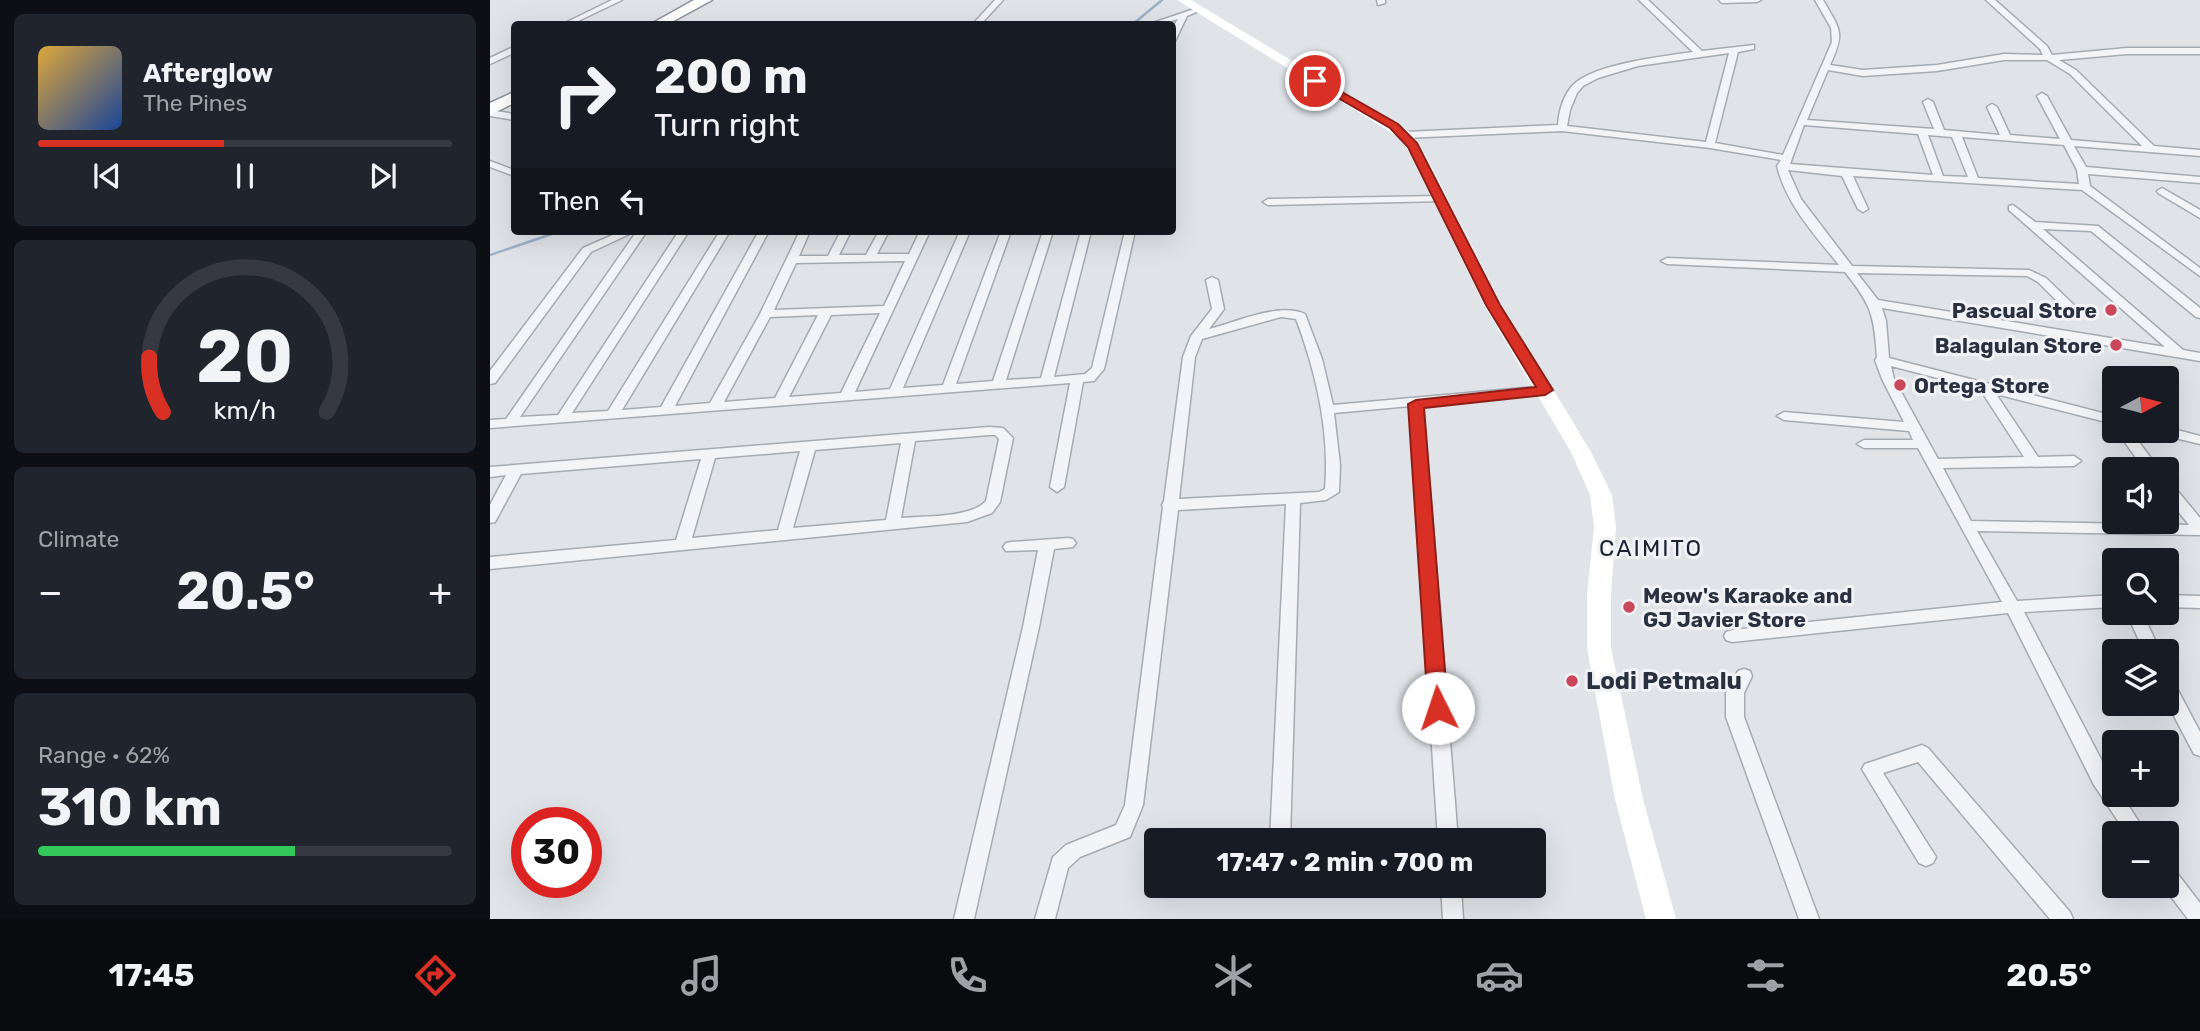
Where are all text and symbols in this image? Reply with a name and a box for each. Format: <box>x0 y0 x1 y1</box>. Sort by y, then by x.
text: 200 m <box>654 47 808 105</box>
icon: right <box>539 49 630 140</box>
pin <box>1285 51 1345 111</box>
text: Afterglow <box>143 58 273 89</box>
icon: arrive <box>1296 62 1334 100</box>
text: The Pines <box>143 89 247 117</box>
text: Turn right <box>654 106 799 144</box>
icon: previous <box>88 157 126 195</box>
icon: pause <box>226 157 264 195</box>
icon: next <box>364 157 402 195</box>
icon: left <box>614 182 652 220</box>
text: Then <box>539 186 600 217</box>
place label: Pascual Store <box>1952 298 2097 323</box>
marker: Pascual Store <box>2103 302 2119 318</box>
text: 20 <box>197 315 293 401</box>
place label: Balagulan Store <box>1935 333 2102 358</box>
marker: Balagulan Store <box>2108 337 2124 353</box>
north arrow <box>2102 366 2179 443</box>
map controls <box>2102 366 2179 898</box>
place label: Ortega Store <box>1914 373 2049 398</box>
marker: Ortega Store <box>1892 377 1908 393</box>
text: km/h <box>214 396 276 425</box>
button: sound <box>2102 457 2179 534</box>
text: Climate <box>38 525 119 553</box>
district label: CAIMITO <box>1599 534 1703 562</box>
button: search <box>2102 548 2179 625</box>
text: 20.5° <box>176 560 315 622</box>
text: − <box>38 569 63 615</box>
text: + <box>428 569 452 615</box>
place label: Meow's Karaoke and GJ Javier Store <box>1643 583 1852 632</box>
marker: Meow's Karaoke and GJ Javier Store <box>1621 599 1637 615</box>
button: layers <box>2102 639 2179 716</box>
place label: Lodi Petmalu <box>1586 667 1742 695</box>
position arrow <box>1401 671 1475 745</box>
marker: Lodi Petmalu <box>1564 673 1580 689</box>
button: + <box>2102 730 2179 807</box>
text: Range · 62% <box>38 741 170 769</box>
text: 310 km <box>38 776 222 838</box>
speed limit sign: 30 <box>511 807 602 898</box>
button: − <box>2102 821 2179 898</box>
text: 17:47 · 2 min · 700 m <box>1217 847 1473 878</box>
icon: directions <box>411 951 460 1000</box>
icon: music <box>677 951 726 1000</box>
icon: phone <box>943 951 992 1000</box>
icon: climate <box>1209 951 1258 1000</box>
icon: car <box>1475 951 1524 1000</box>
icon: filters <box>1741 951 1790 1000</box>
text: 17:45 <box>108 956 195 994</box>
text: 20.5° <box>2006 956 2092 994</box>

